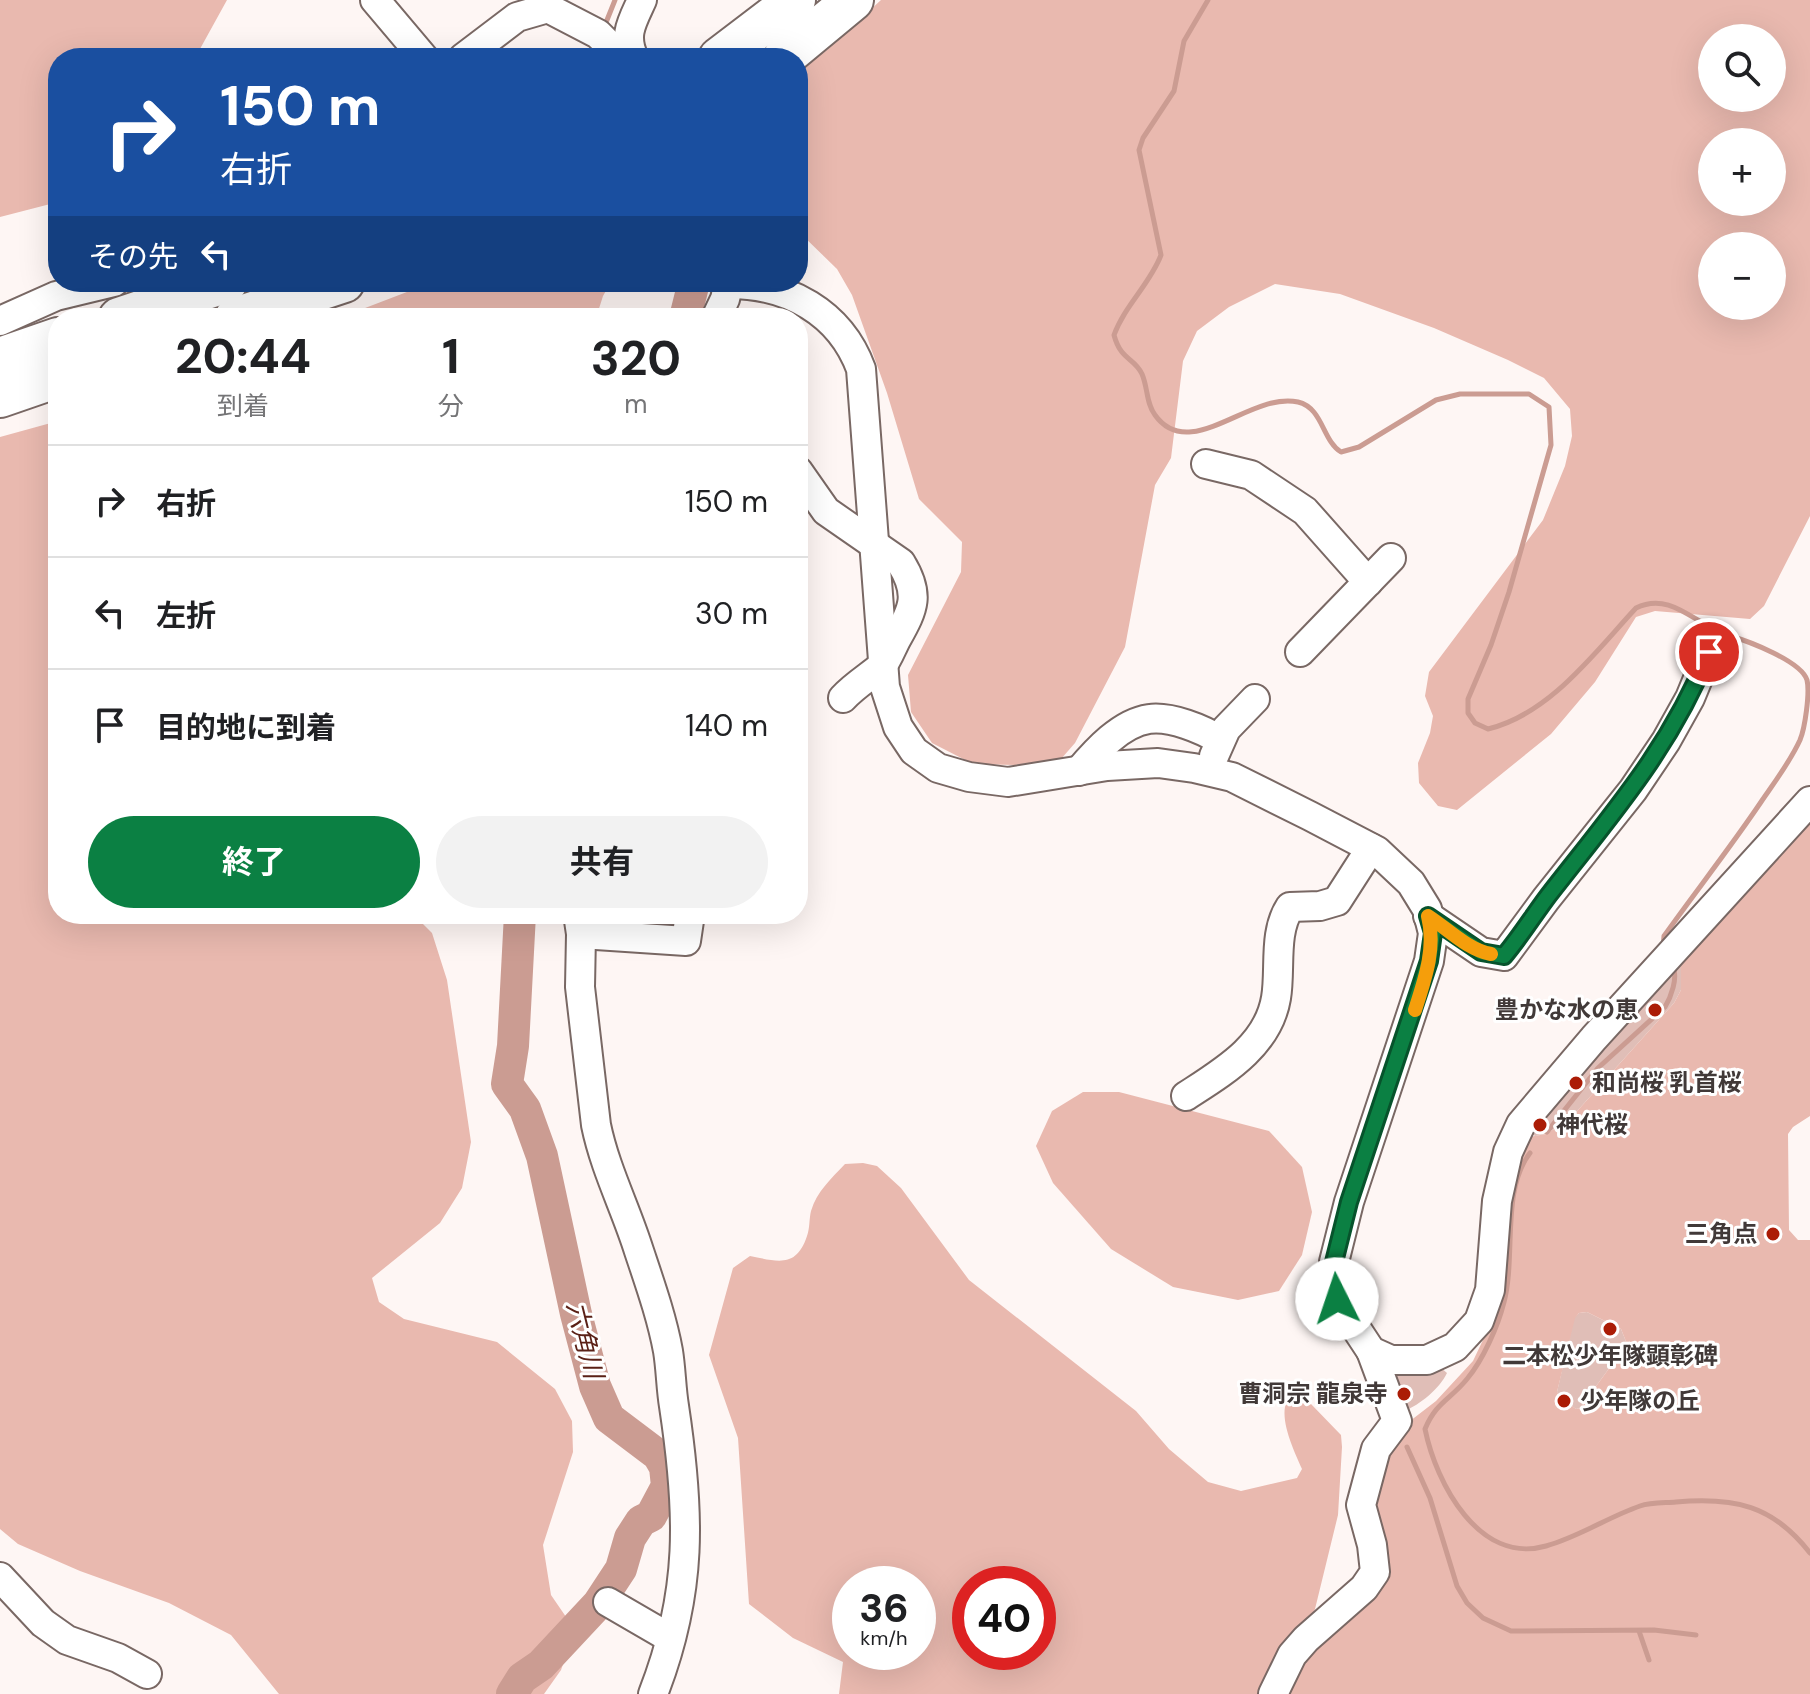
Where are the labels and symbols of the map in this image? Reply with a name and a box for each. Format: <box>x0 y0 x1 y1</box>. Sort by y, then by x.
pin <box>1675 618 1743 686</box>
place label: 豊かな水の恵 <box>1495 994 1639 1025</box>
marker: 豊かな水の恵 <box>1646 1001 1664 1019</box>
place label: 和尚桜 乳首桜 <box>1592 1067 1742 1098</box>
marker: 和尚桜 乳首桜 <box>1567 1074 1585 1092</box>
place label: 神代桜 <box>1556 1109 1628 1140</box>
marker: 神代桜 <box>1531 1116 1549 1134</box>
place label: 三角点 <box>1685 1218 1757 1249</box>
marker: 三角点 <box>1764 1225 1782 1243</box>
position arrow <box>1295 1257 1379 1341</box>
water label: 六角川 <box>559 1298 612 1385</box>
marker: 二本松少年隊顕彰碑 <box>1601 1320 1619 1338</box>
place label: 二本松少年隊顕彰碑 <box>1502 1340 1718 1371</box>
place label: 曹洞宗 龍泉寺 <box>1238 1378 1388 1409</box>
marker: 曹洞宗 龍泉寺 <box>1395 1385 1413 1403</box>
place label: 少年隊の丘 <box>1580 1385 1700 1416</box>
marker: 少年隊の丘 <box>1555 1392 1573 1410</box>
speed limit sign: 40 <box>952 1566 1056 1670</box>

